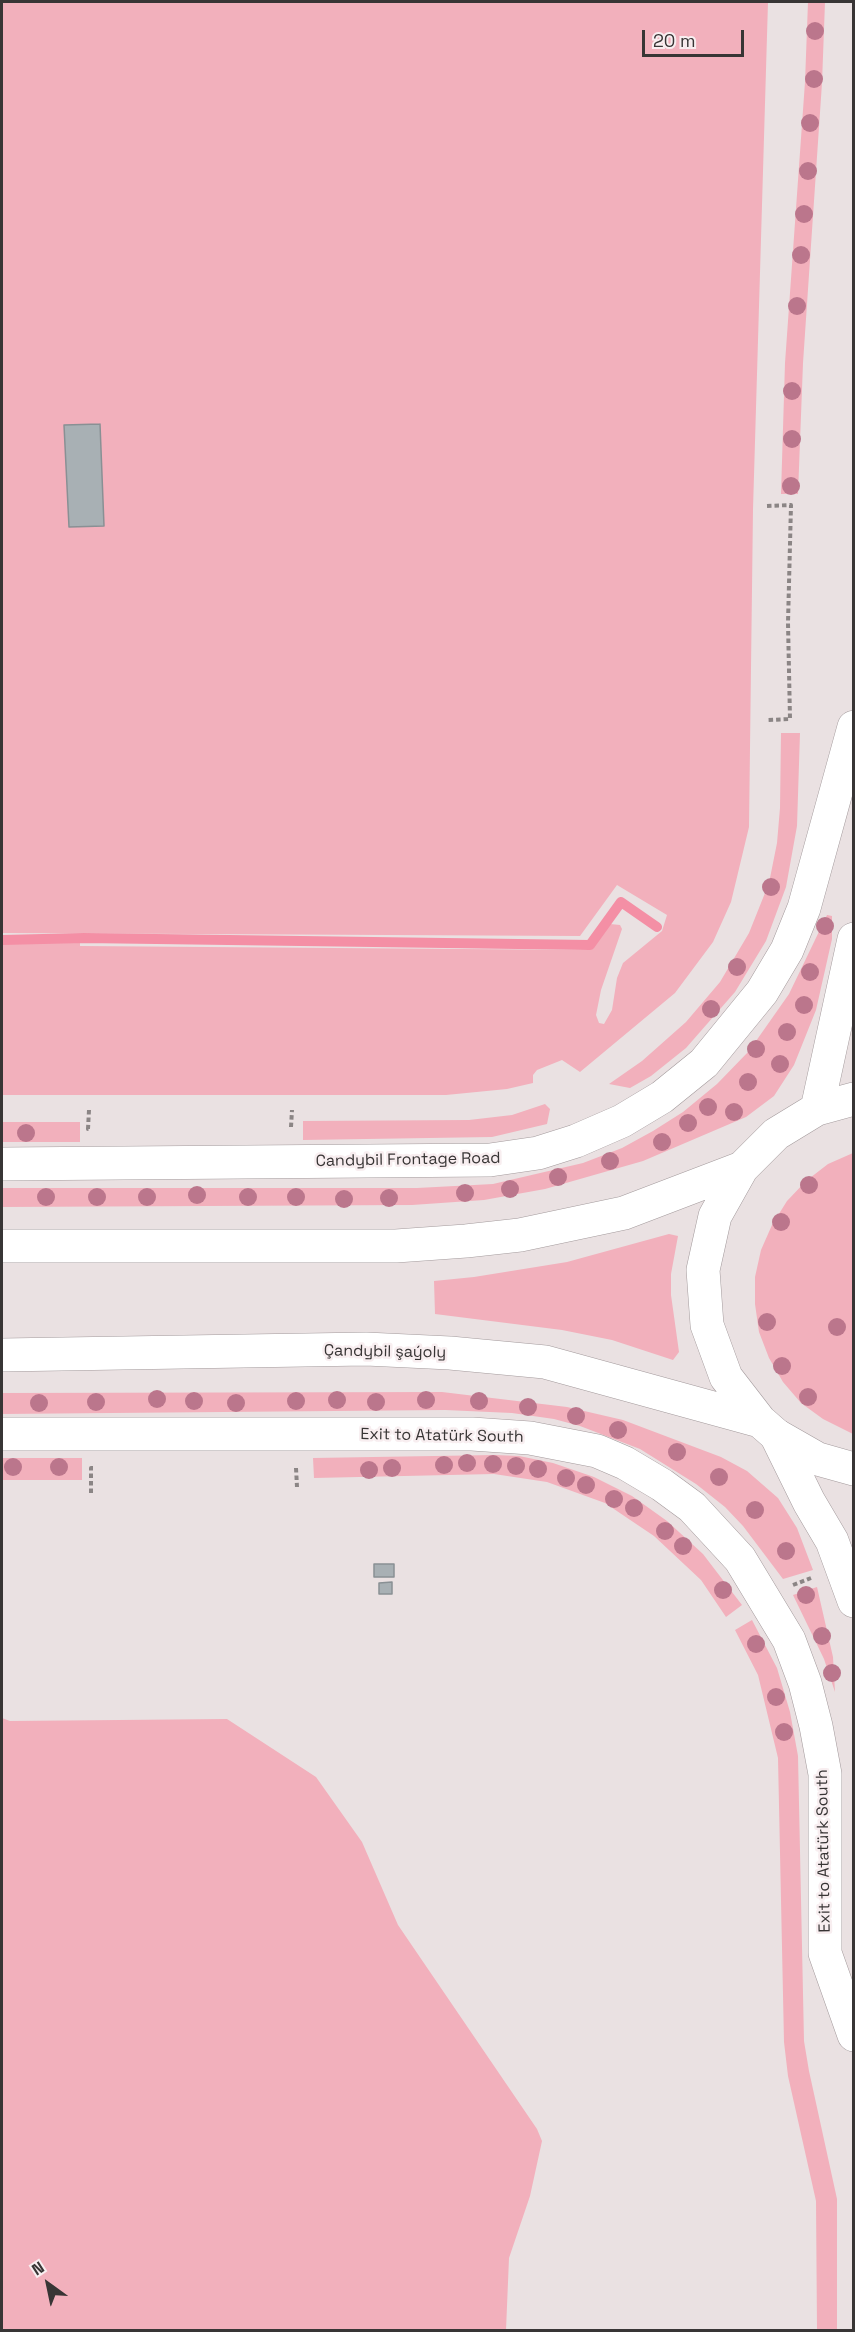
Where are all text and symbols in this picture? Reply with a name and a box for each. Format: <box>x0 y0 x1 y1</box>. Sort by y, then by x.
scale bar <box>645 18 747 56</box>
text: 20 m <box>653 29 696 52</box>
street label: Candybil Frontage Road <box>315 1149 501 1171</box>
street label: Çandybil şaýoly <box>324 1341 446 1363</box>
street label: Exit to Atatürk South <box>360 1425 524 1447</box>
street label: Exit to Atatürk South <box>813 1769 835 1933</box>
north arrow <box>18 2254 78 2314</box>
text: N <box>28 2257 48 2280</box>

